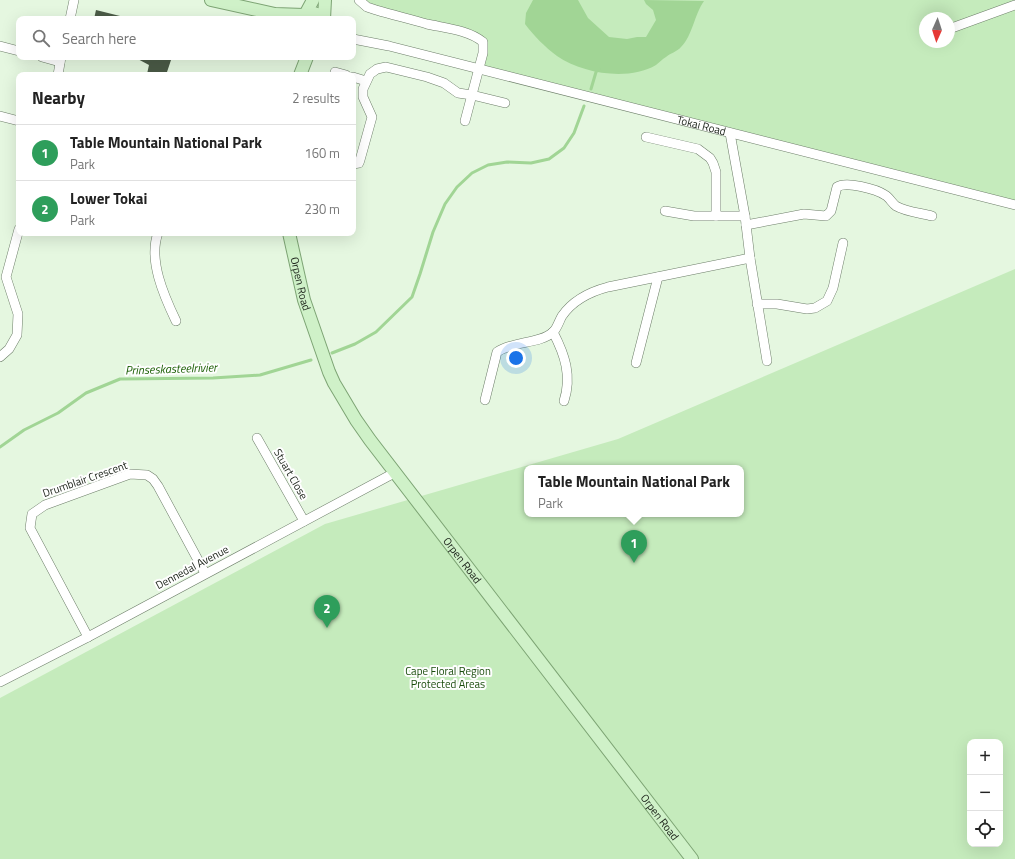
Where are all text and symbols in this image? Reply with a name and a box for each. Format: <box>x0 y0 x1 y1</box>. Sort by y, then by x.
north arrow <box>919 12 955 48</box>
search box <box>16 16 356 60</box>
icon: search <box>30 27 52 49</box>
text: Search here <box>62 27 136 50</box>
text: Nearby <box>32 85 85 111</box>
text: 2 results <box>292 88 340 108</box>
street label: Tokai Road <box>675 111 728 139</box>
text: Table Mountain National Park <box>70 131 262 154</box>
text: 1 <box>41 143 49 163</box>
text: 160 m <box>304 143 340 163</box>
text: Park <box>70 154 95 174</box>
text: Lower Tokai <box>70 187 147 210</box>
text: 2 <box>41 199 49 219</box>
text: 230 m <box>304 199 340 219</box>
text: Park <box>70 210 95 230</box>
street label: Orpen Road <box>287 255 315 313</box>
your location <box>506 348 526 368</box>
water label: Prinseskasteelrivier <box>125 357 219 380</box>
street label: Stuart Close <box>270 446 312 503</box>
street label: Drumblair Crescent <box>40 457 130 501</box>
popup <box>524 465 744 517</box>
text: Table Mountain National Park <box>538 470 730 493</box>
text: Park <box>538 493 563 513</box>
pin: 1 <box>621 530 647 563</box>
street label: Orpen Road <box>439 534 485 587</box>
street label: Dennedal Avenue <box>153 541 232 593</box>
pin: 2 <box>314 595 340 628</box>
park label: Cape Floral Region Protected Areas <box>405 663 491 692</box>
map controls <box>967 739 1003 847</box>
button: + <box>967 739 1003 775</box>
button: − <box>967 775 1003 811</box>
street label: Orpen Road <box>637 791 683 844</box>
button: locate <box>967 811 1003 847</box>

